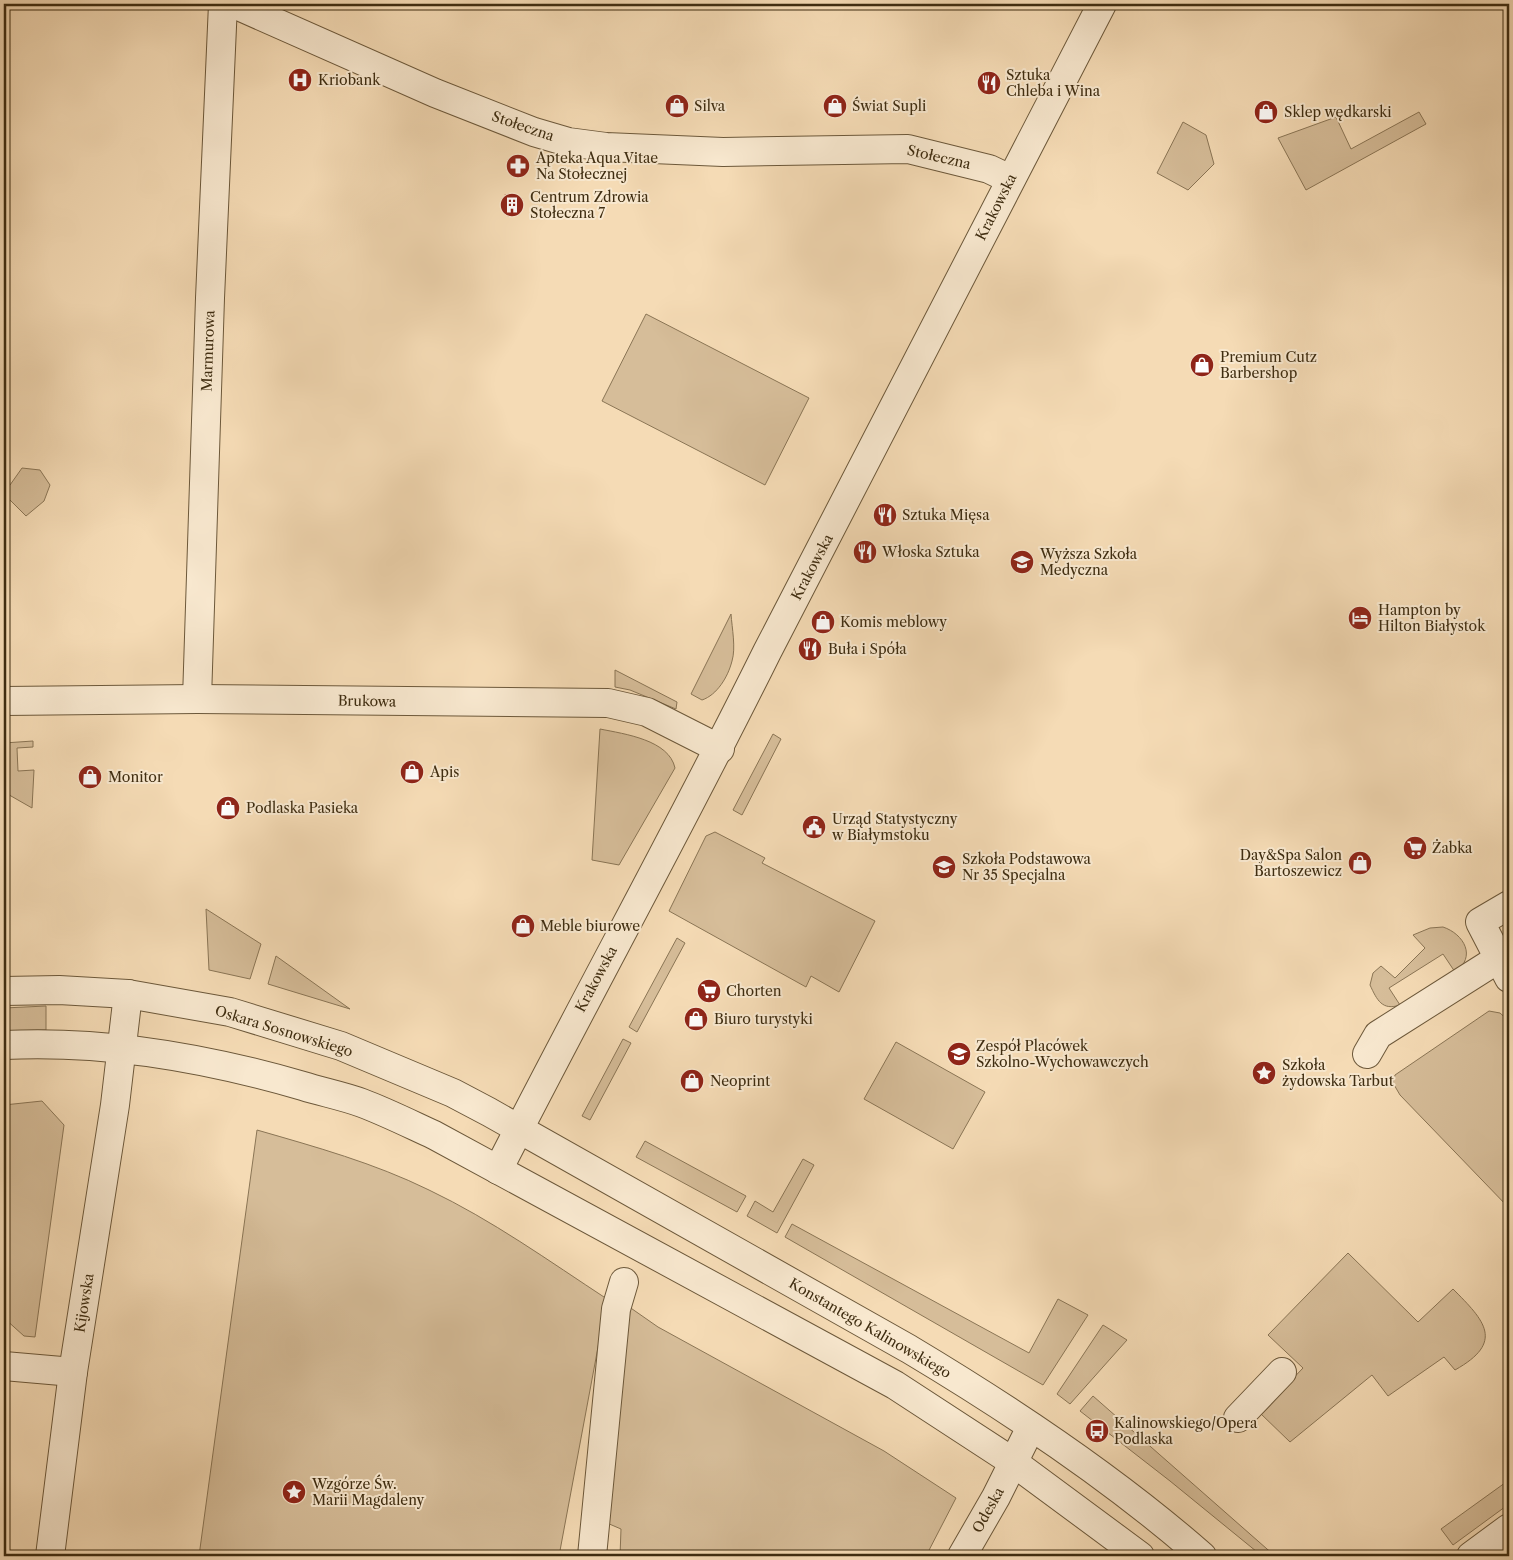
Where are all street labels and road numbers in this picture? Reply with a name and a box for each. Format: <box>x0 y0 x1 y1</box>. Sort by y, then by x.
street label: Stołeczna <box>489 107 557 145</box>
street label: Stołeczna <box>905 141 973 173</box>
street label: Krakowska <box>972 170 1021 243</box>
street label: Marmurowa <box>198 309 218 392</box>
street label: Krakowska <box>787 530 837 603</box>
street label: Brukowa <box>338 691 397 711</box>
street label: Krakowska <box>571 942 621 1015</box>
street label: Oskara Sosnowskiego <box>213 1001 355 1061</box>
street label: Kijowska <box>70 1271 98 1334</box>
street label: Konstantego Kalinowskiego <box>786 1274 954 1382</box>
street label: Odeska <box>968 1484 1008 1536</box>

